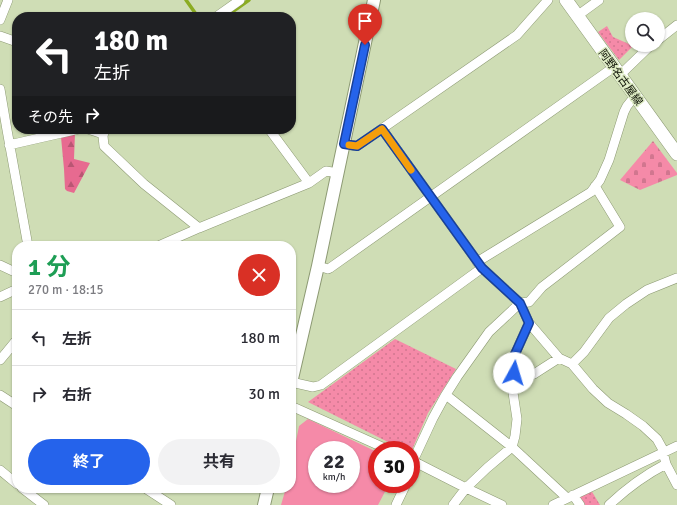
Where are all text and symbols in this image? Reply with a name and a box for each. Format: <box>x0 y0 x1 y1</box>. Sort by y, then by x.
pin <box>348 4 382 45</box>
icon: arrive <box>354 10 376 32</box>
map controls <box>625 12 665 52</box>
button: search <box>625 12 665 52</box>
text: 180 m <box>94 24 168 58</box>
icon: left <box>28 28 80 80</box>
street label: 阿野名古屋線 <box>596 47 645 108</box>
text: 左折 <box>94 62 130 84</box>
icon: right <box>81 104 103 126</box>
text: その先 <box>28 108 73 126</box>
text: 1 分 <box>28 252 70 282</box>
button: close <box>238 254 280 296</box>
text: 270 m · 18:15 <box>28 282 104 298</box>
icon: left <box>28 327 50 349</box>
text: 180 m <box>240 329 280 347</box>
text: 左折 <box>62 330 92 348</box>
position arrow <box>493 352 535 394</box>
icon: right <box>28 383 50 405</box>
text: 30 m <box>249 385 280 403</box>
text: 右折 <box>62 386 92 404</box>
button: 終了 <box>28 439 150 485</box>
button: 共有 <box>158 439 280 485</box>
speed limit sign: 30 <box>368 441 420 493</box>
text: 22 <box>323 449 345 474</box>
text: km/h <box>323 471 345 483</box>

